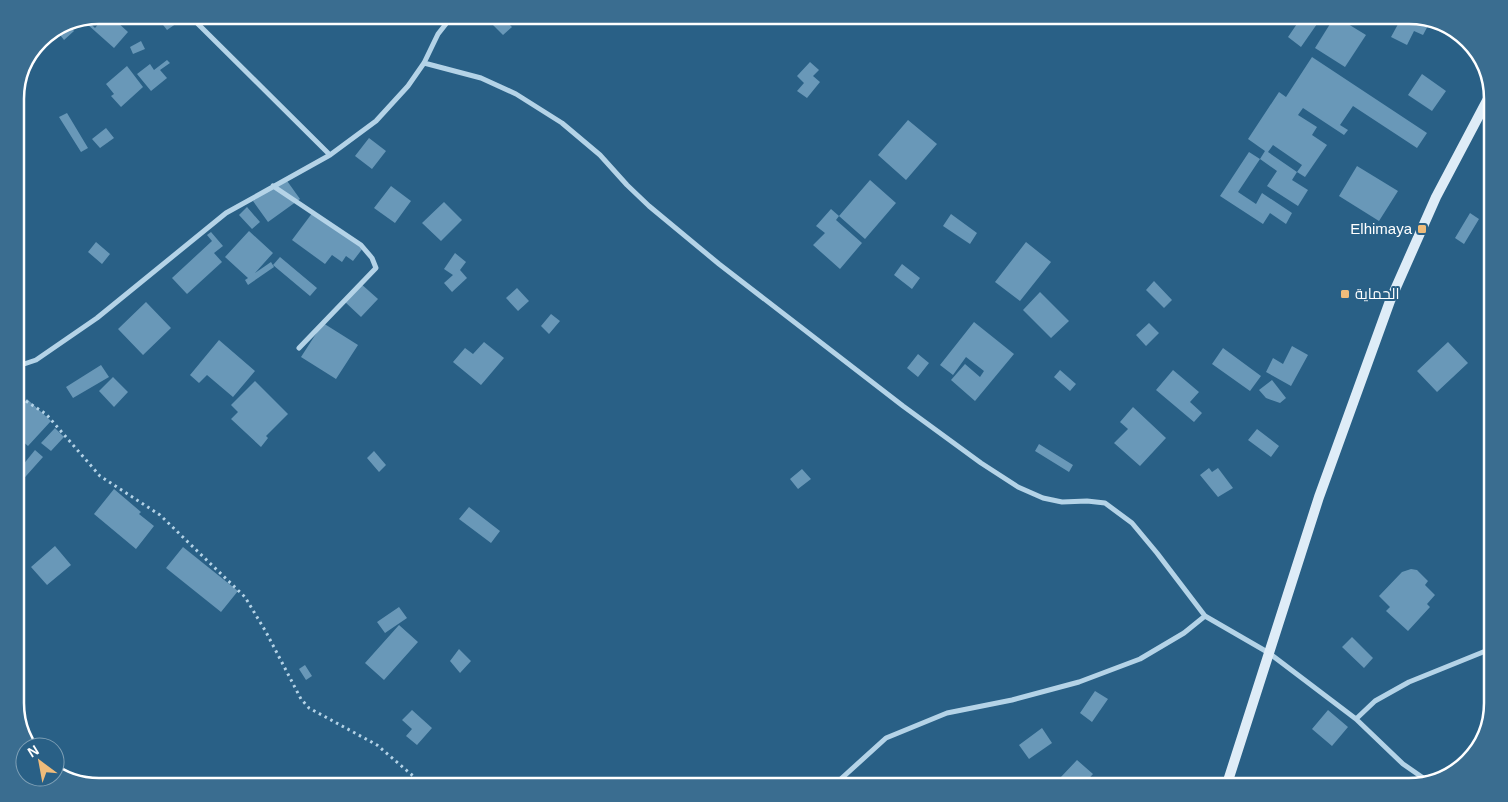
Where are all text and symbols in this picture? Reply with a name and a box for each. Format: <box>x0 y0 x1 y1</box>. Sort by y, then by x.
place label: Elhimaya <box>1350 220 1413 237</box>
marker: Elhimaya <box>1416 223 1428 235</box>
place label: الحماية <box>1355 285 1399 302</box>
marker: الحماية <box>1339 288 1351 300</box>
north arrow <box>15 737 65 787</box>
text: N <box>25 742 42 760</box>

